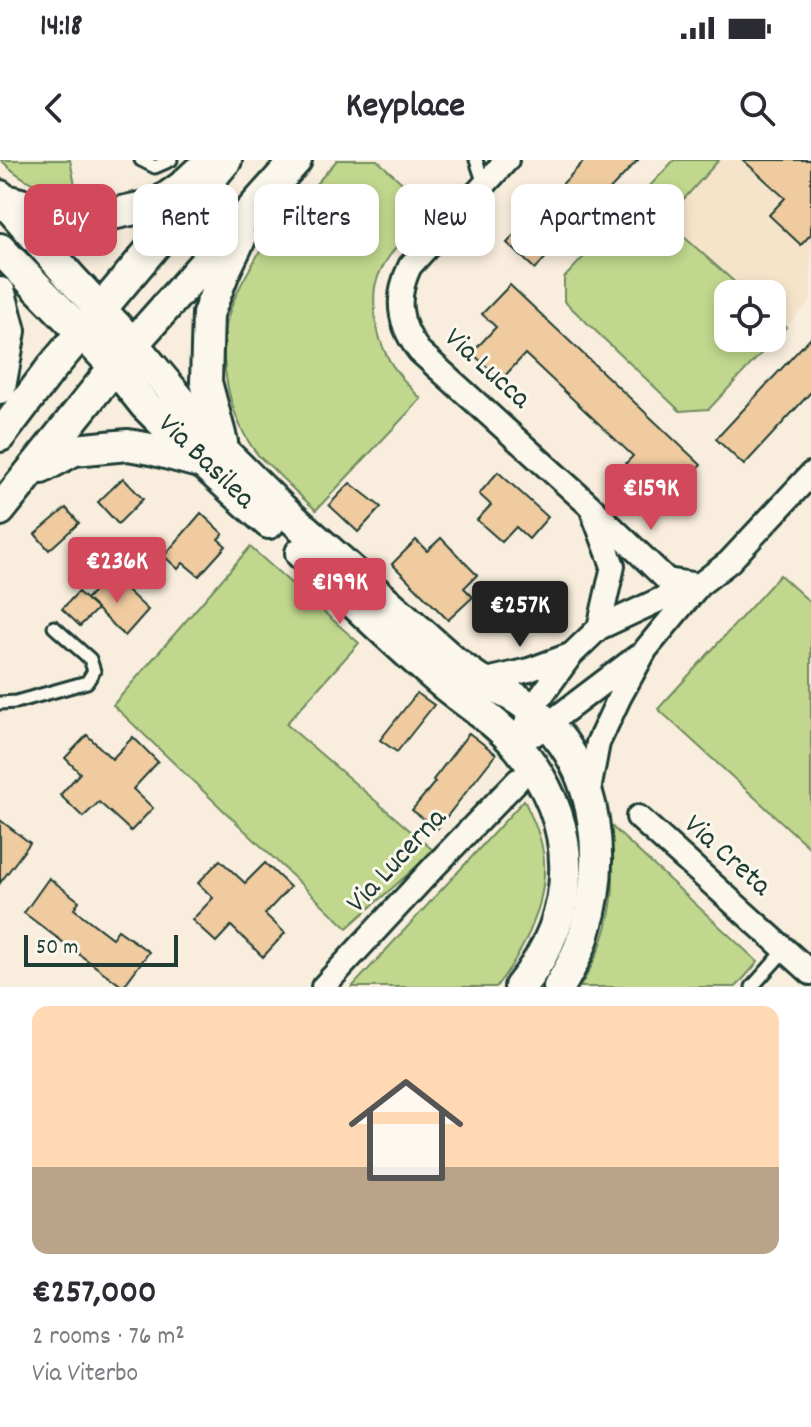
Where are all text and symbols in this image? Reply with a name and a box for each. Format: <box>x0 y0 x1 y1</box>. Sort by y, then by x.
text: 14:18 <box>40 7 83 50</box>
text: Keyplace <box>346 82 465 134</box>
icon: back <box>32 86 76 130</box>
icon: search <box>735 86 779 130</box>
chip: Buy <box>24 184 117 256</box>
chip: Rent <box>133 184 238 256</box>
chip: Filters <box>254 184 379 256</box>
chip: New <box>395 184 495 256</box>
chip: Apartment <box>511 184 684 256</box>
map controls <box>714 280 786 352</box>
button: locate <box>714 280 786 352</box>
street label: Via Lucca <box>433 319 540 421</box>
street label: Via Basilea <box>146 405 264 521</box>
pin: €159K <box>595 464 707 532</box>
text: €159K <box>623 471 679 508</box>
pin: €236K <box>61 537 173 605</box>
text: €236K <box>86 544 148 581</box>
pin: €199K <box>284 558 396 626</box>
text: €199K <box>312 565 368 602</box>
pin: €257K <box>464 581 576 649</box>
text: €257K <box>490 588 550 625</box>
street label: Via Lucerna <box>338 799 459 924</box>
street label: Via Creta <box>673 806 780 909</box>
scale bar <box>24 931 178 967</box>
text: 50 m <box>36 933 78 964</box>
icon: home <box>334 1058 478 1202</box>
text: €257,000 <box>32 1270 157 1319</box>
text: 2 rooms · 76 m² <box>32 1319 185 1356</box>
text: Via Viterbo <box>32 1356 138 1393</box>

